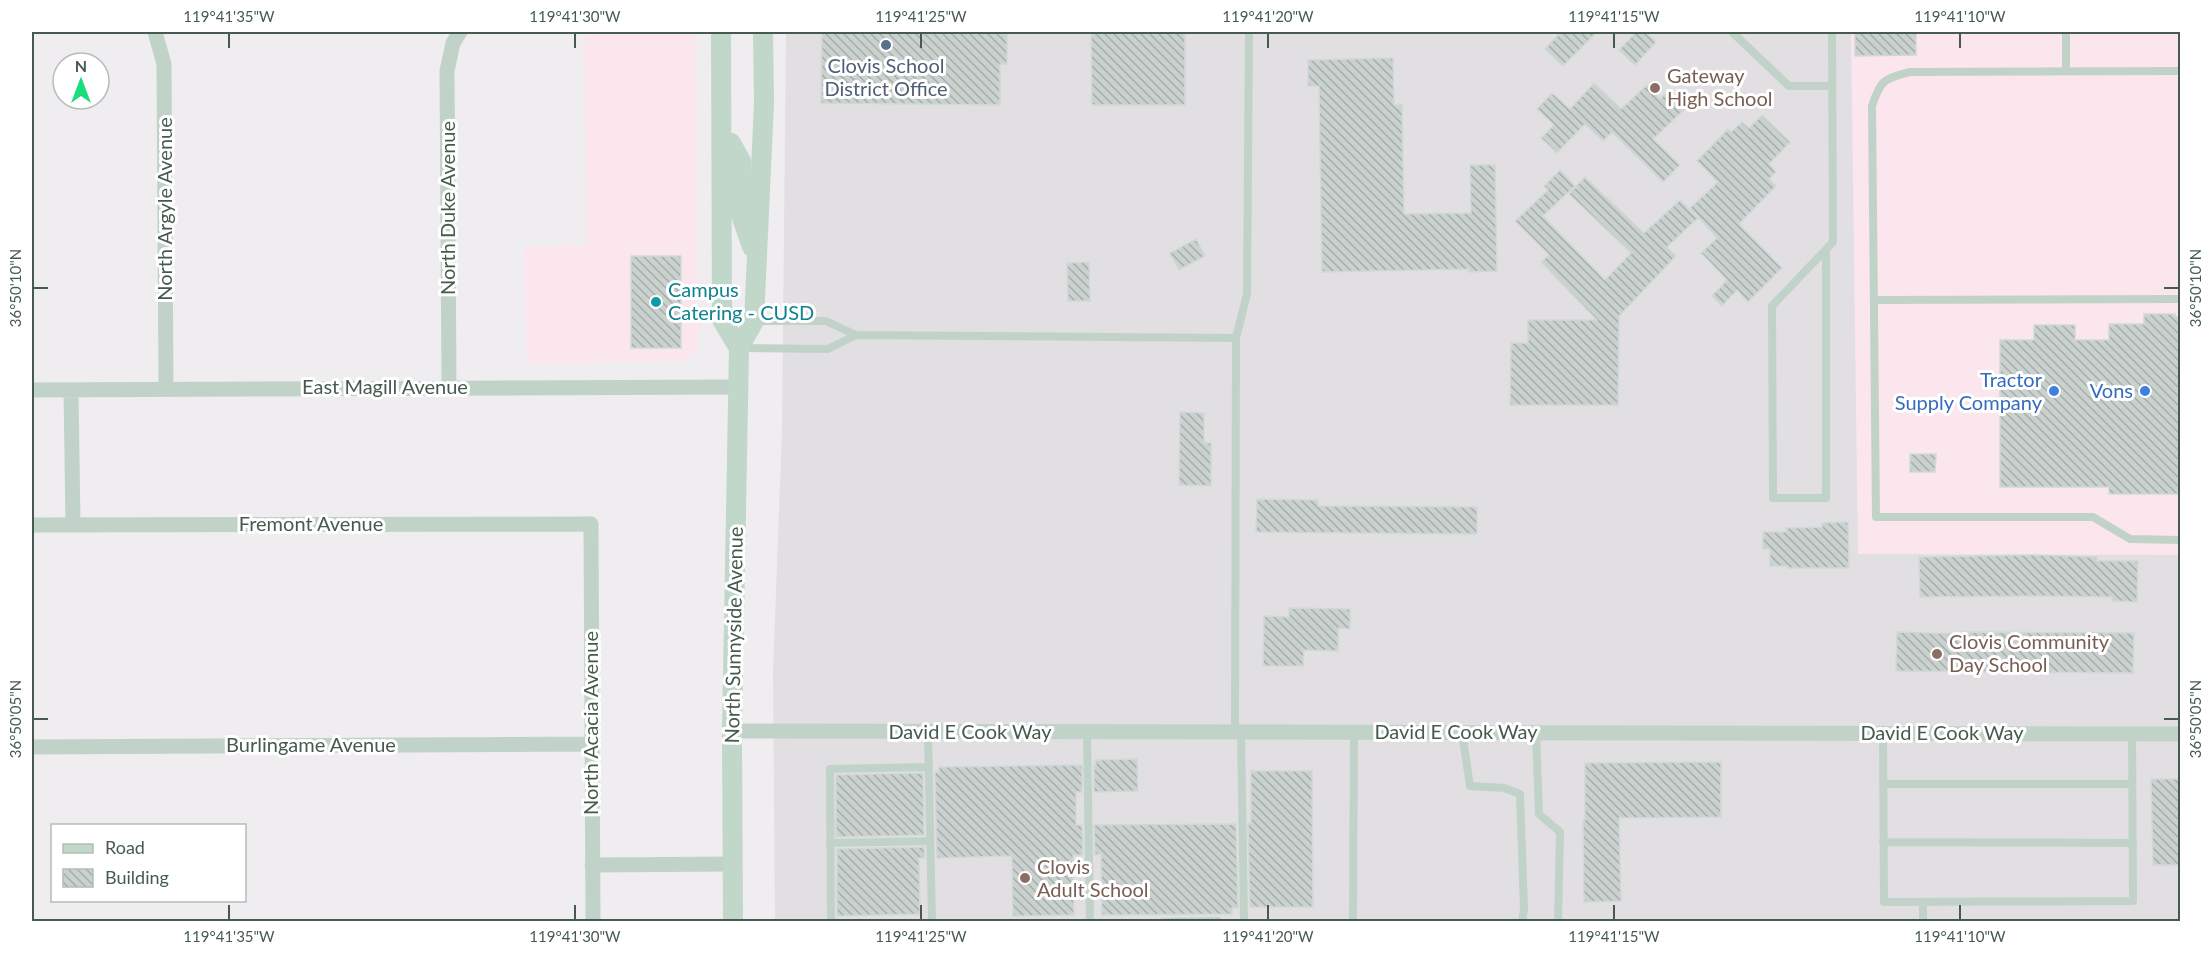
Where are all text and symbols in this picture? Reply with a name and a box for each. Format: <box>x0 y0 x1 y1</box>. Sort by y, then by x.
text: 119°41'35"W <box>183 7 275 25</box>
text: 119°41'30"W <box>529 7 621 25</box>
text: 119°41'25"W <box>875 7 967 25</box>
text: 119°41'20"W <box>1222 7 1314 25</box>
text: 119°41'15"W <box>1568 7 1660 25</box>
text: 119°41'10"W <box>1914 7 2006 25</box>
marker: Clovis School District Office <box>879 38 893 52</box>
north arrow <box>51 51 111 111</box>
place label: Clovis School District Office <box>824 53 948 100</box>
text: N <box>75 56 87 75</box>
place label: Gateway High School <box>1667 63 1773 110</box>
marker: Gateway High School <box>1648 81 1662 95</box>
street label: North Argyle Avenue <box>152 117 176 301</box>
street label: North Duke Avenue <box>435 121 459 295</box>
text: 36°50'10"N <box>6 249 24 327</box>
text: 36°50'10"N <box>2186 249 2204 327</box>
place label: Campus Catering - CUSD <box>668 277 814 324</box>
marker: Campus Catering - CUSD <box>649 295 663 309</box>
place label: Tractor Supply Company <box>1895 367 2043 414</box>
street label: East Magill Avenue <box>302 374 468 398</box>
place label: Vons <box>2090 378 2133 402</box>
marker: Tractor Supply Company <box>2047 384 2061 398</box>
marker: Vons <box>2138 384 2152 398</box>
street label: Fremont Avenue <box>239 511 383 535</box>
street label: North Sunnyside Avenue <box>719 526 747 744</box>
place label: Clovis Community Day School <box>1949 629 2110 676</box>
street label: North Acacia Avenue <box>578 631 602 815</box>
marker: Clovis Community Day School <box>1930 647 1944 661</box>
text: 36°50'05"N <box>6 680 24 758</box>
text: 36°50'05"N <box>2186 680 2204 758</box>
street label: David E Cook Way <box>888 719 1052 743</box>
street label: David E Cook Way <box>1374 719 1538 743</box>
street label: David E Cook Way <box>1860 720 2024 744</box>
street label: Burlingame Avenue <box>226 732 396 756</box>
legend <box>51 824 246 902</box>
text: Road <box>105 836 145 858</box>
place label: Clovis Adult School <box>1037 854 1149 901</box>
text: Building <box>105 866 169 888</box>
marker: Clovis Adult School <box>1018 871 1032 885</box>
text: 119°41'35"W <box>183 927 275 945</box>
text: 119°41'30"W <box>529 927 621 945</box>
text: 119°41'25"W <box>875 927 967 945</box>
text: 119°41'20"W <box>1222 927 1314 945</box>
text: 119°41'15"W <box>1568 927 1660 945</box>
text: 119°41'10"W <box>1914 927 2006 945</box>

